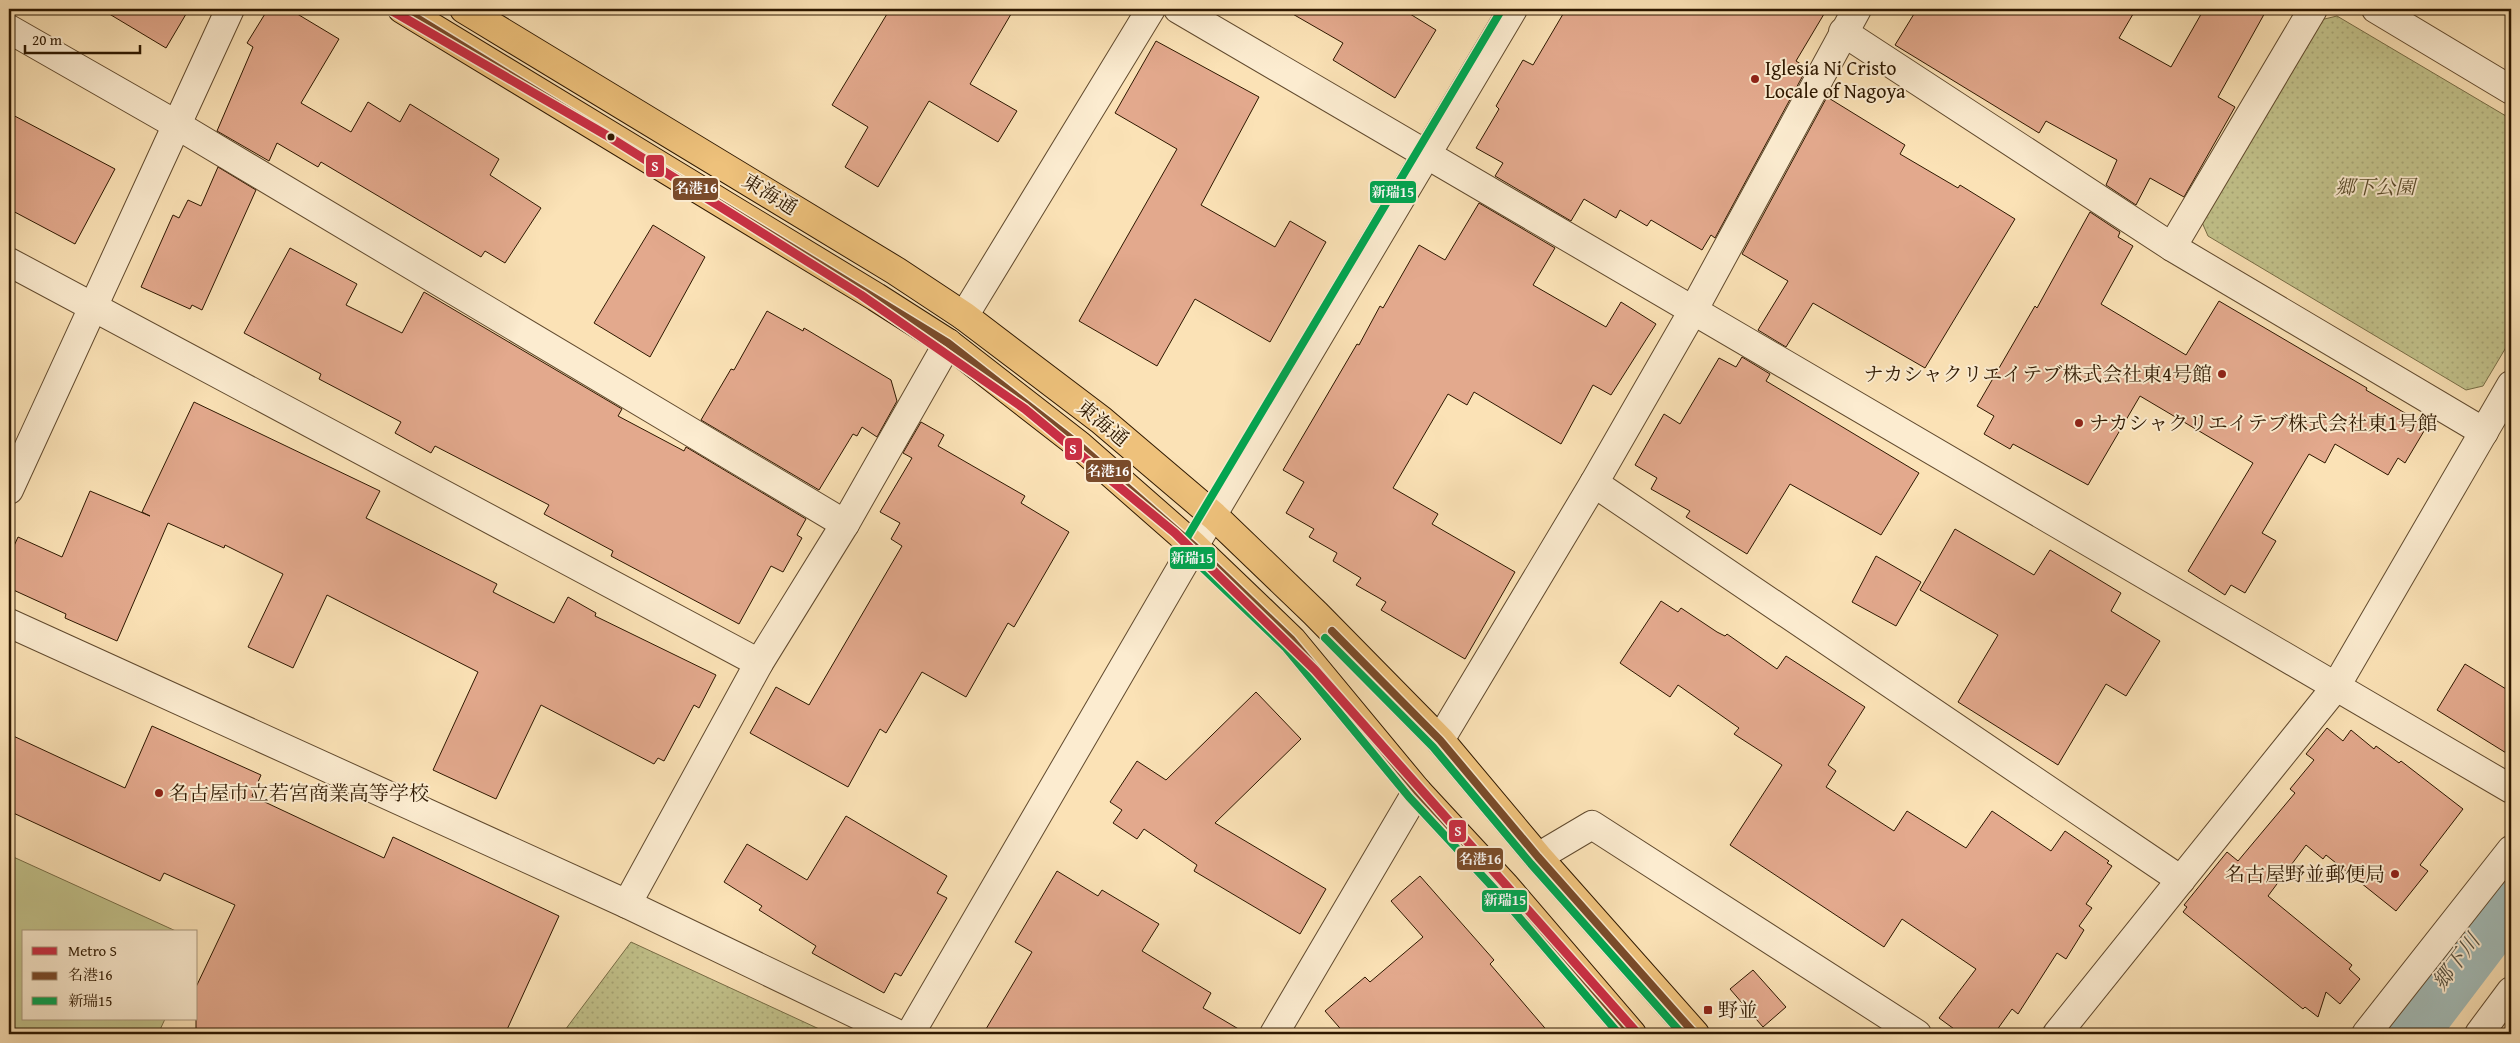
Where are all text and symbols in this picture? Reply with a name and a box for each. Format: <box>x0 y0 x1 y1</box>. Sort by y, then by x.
scale bar <box>25 22 140 54</box>
text: 20 m <box>32 29 63 50</box>
place label: Iglesia Ni Cristo Locale of Nagoya <box>1765 53 1906 105</box>
marker: Iglesia Ni Cristo Locale of Nagoya <box>1749 73 1761 85</box>
unlabelled marker <box>606 132 616 142</box>
line badge: S <box>645 154 665 178</box>
text: S <box>651 156 659 176</box>
street label: 東海通 <box>737 166 803 221</box>
park label: 郷下公園 <box>2335 172 2418 201</box>
line badge: 名港16 <box>672 177 719 201</box>
text: 名港16 <box>675 178 717 198</box>
line badge: 新瑞15 <box>1369 180 1417 204</box>
text: 新瑞15 <box>1372 182 1414 202</box>
place label: ナカシャクリエイテブ株式会社東4号館 <box>1864 359 2212 388</box>
marker: ナカシャクリエイテブ株式会社東4号館 <box>2216 368 2228 380</box>
street label: 東海通 <box>1071 392 1136 453</box>
place label: ナカシャクリエイテブ株式会社東1号館 <box>2089 408 2437 437</box>
marker: ナカシャクリエイテブ株式会社東1号館 <box>2073 417 2085 429</box>
line badge: S <box>1064 437 1083 461</box>
text: S <box>1069 439 1077 459</box>
line badge: 名港16 <box>1085 459 1132 483</box>
text: 名港16 <box>1087 461 1129 481</box>
line badge: 新瑞15 <box>1169 546 1216 570</box>
text: 新瑞15 <box>1171 548 1213 568</box>
place label: 名古屋市立若宮商業高等学校 <box>169 778 429 807</box>
marker: 名古屋市立若宮商業高等学校 <box>153 787 165 799</box>
line badge: S <box>1448 819 1467 843</box>
text: S <box>1454 821 1462 841</box>
line badge: 名港16 <box>1456 847 1504 871</box>
text: 名港16 <box>1459 849 1501 869</box>
place label: 名古屋野並郵便局 <box>2225 859 2385 888</box>
marker: 名古屋野並郵便局 <box>2389 868 2401 880</box>
line badge: 新瑞15 <box>1481 889 1528 913</box>
text: 新瑞15 <box>1484 890 1526 910</box>
water label: 郷下川 <box>2424 926 2488 996</box>
legend <box>22 930 198 1020</box>
text: Metro S <box>68 940 117 961</box>
text: 名港16 <box>68 964 112 985</box>
text: 新瑞15 <box>68 990 112 1011</box>
place label: 野並 <box>1718 995 1758 1024</box>
marker: 野並 <box>1702 1004 1714 1016</box>

